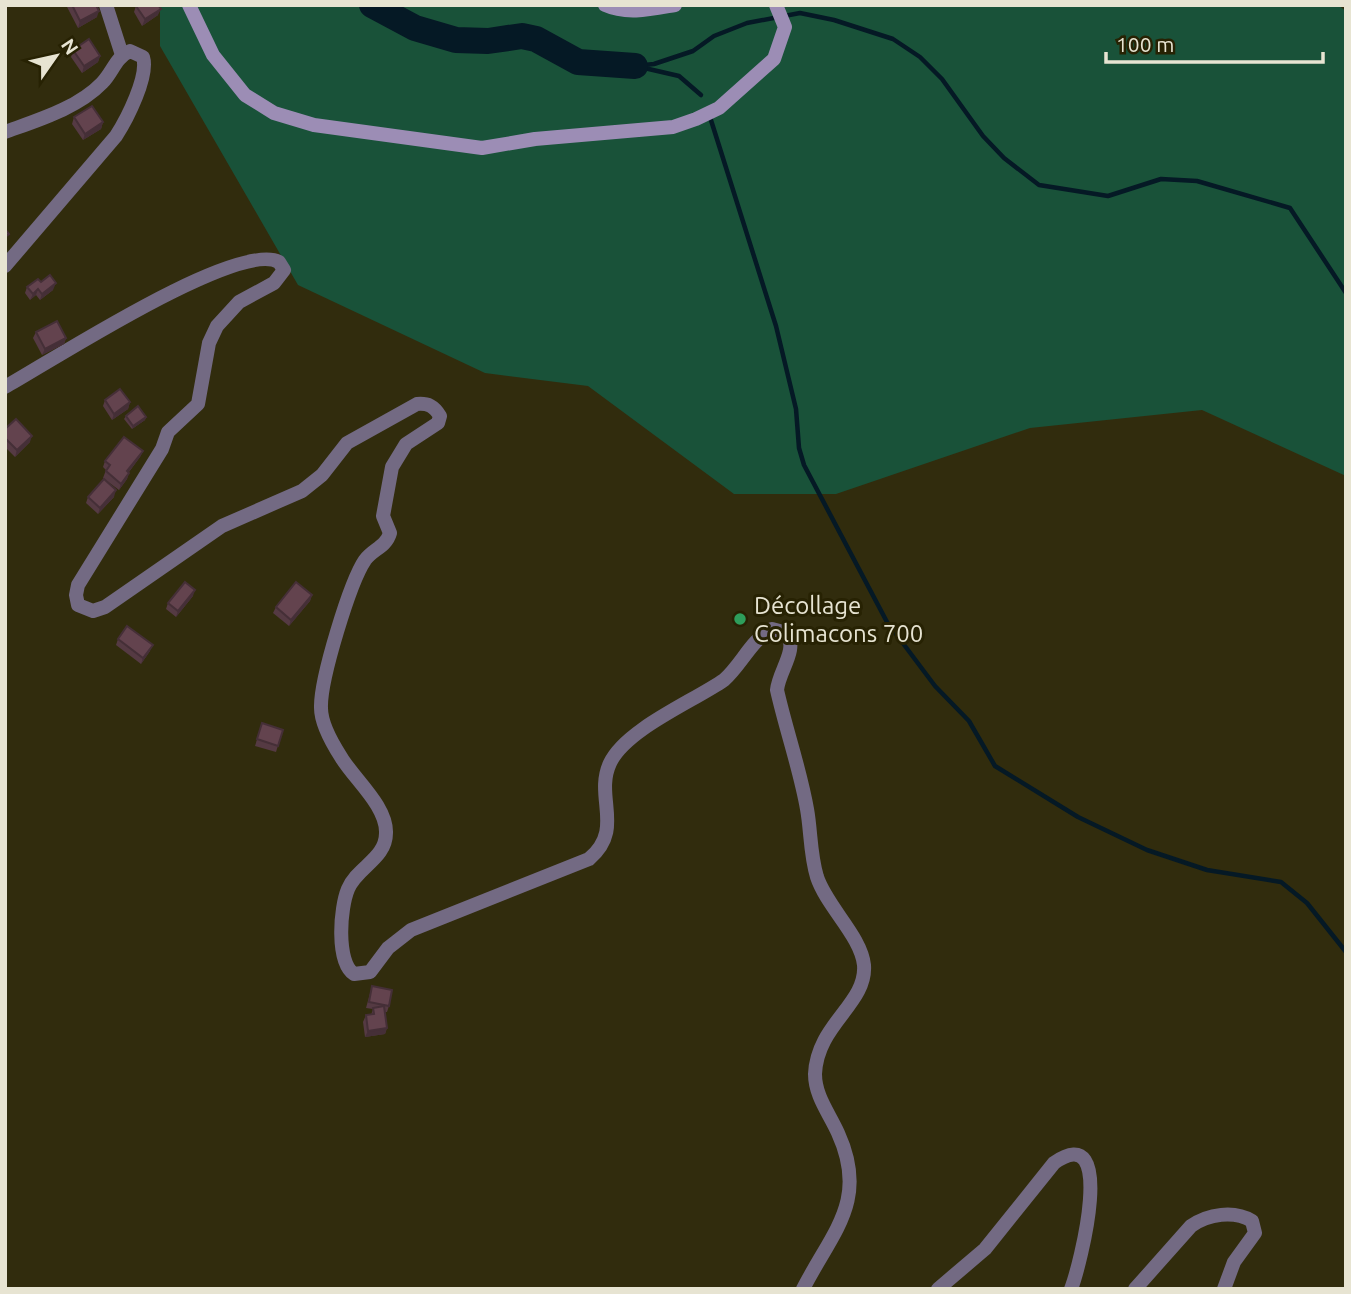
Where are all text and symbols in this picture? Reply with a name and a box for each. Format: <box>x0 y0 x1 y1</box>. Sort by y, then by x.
north arrow <box>21 21 91 91</box>
scale bar <box>1106 21 1323 65</box>
text: 100 m <box>1116 32 1174 56</box>
text: N <box>57 34 83 59</box>
place label: Décollage Colimacons 700 <box>754 592 923 647</box>
marker: Décollage Colimacons 700 <box>732 611 748 627</box>

